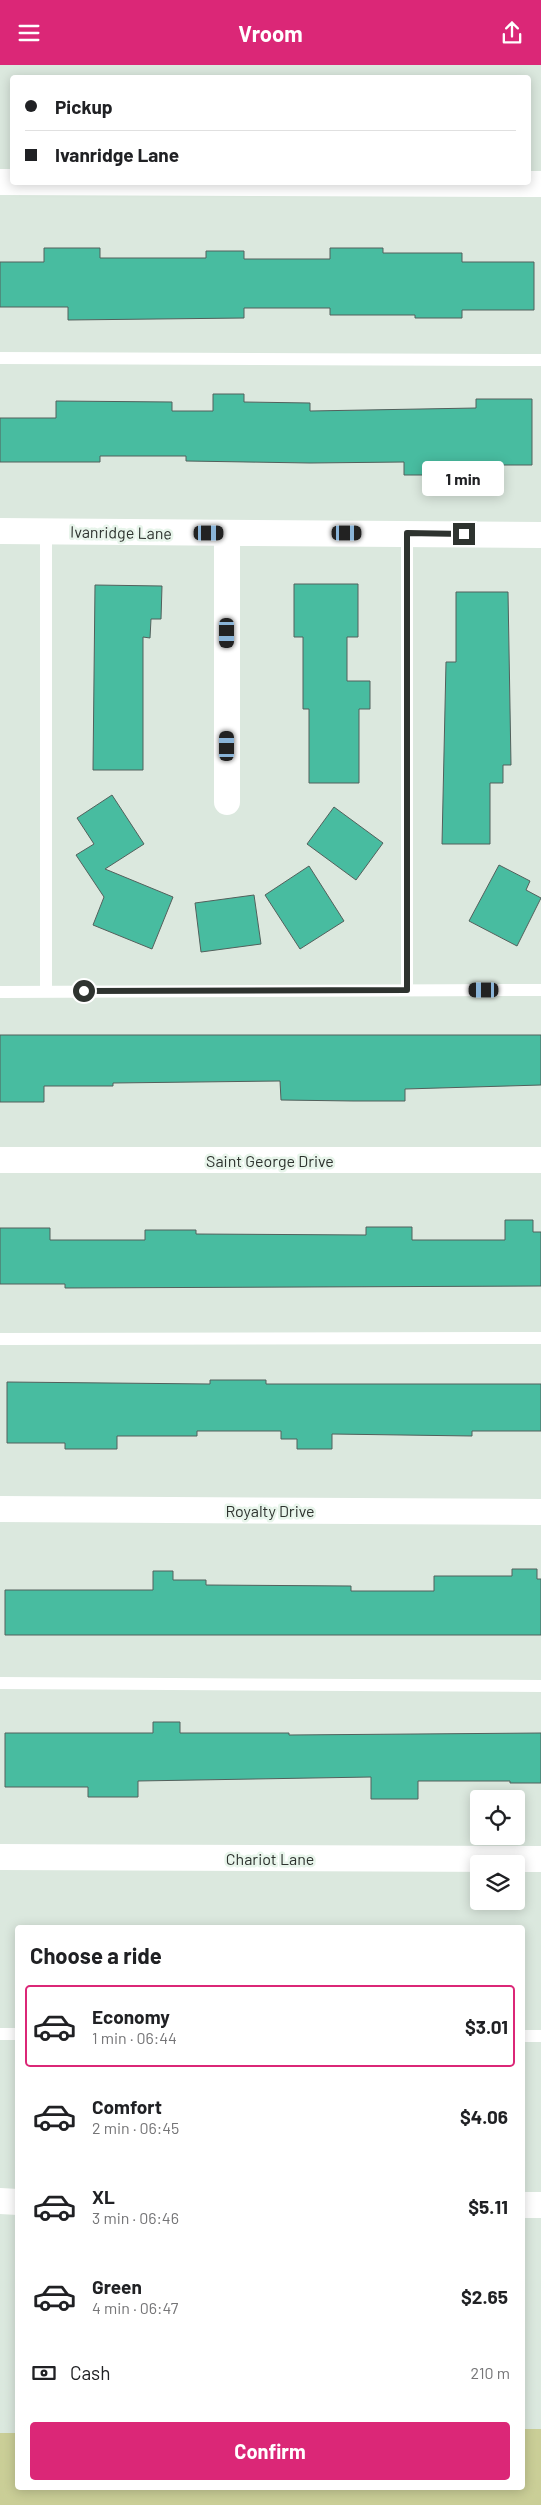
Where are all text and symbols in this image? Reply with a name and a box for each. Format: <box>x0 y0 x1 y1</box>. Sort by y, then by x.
icon: menu <box>15 19 43 47</box>
icon: share <box>498 19 526 47</box>
text: Vroom <box>238 20 303 46</box>
text: Pickup <box>55 95 113 118</box>
text: Ivanridge Lane <box>55 143 179 166</box>
callout: 1 min <box>423 461 505 497</box>
text: 1 min <box>445 469 481 488</box>
street label: Ivanridge Lane <box>70 522 172 542</box>
route end <box>453 523 475 545</box>
car <box>194 526 224 541</box>
car <box>332 526 362 541</box>
car <box>219 618 234 648</box>
car <box>219 731 234 761</box>
route start <box>73 980 95 1002</box>
car <box>469 983 499 998</box>
street label: Saint George Drive <box>206 1151 334 1170</box>
street label: Royalty Drive <box>225 1501 315 1520</box>
map controls <box>470 1790 525 1910</box>
button: locate <box>470 1790 525 1845</box>
street label: Chariot Lane <box>226 1849 314 1868</box>
button: layers <box>470 1855 525 1910</box>
text: Choose a ride <box>30 1942 162 1968</box>
icon: car <box>32 2004 77 2049</box>
text: Economy <box>92 2005 170 2028</box>
text: $3.01 <box>465 2015 508 2038</box>
text: 1 min · 06:44 <box>92 2028 177 2047</box>
icon: car <box>32 2094 77 2139</box>
text: Comfort <box>92 2095 162 2118</box>
text: $4.06 <box>460 2105 508 2128</box>
text: 2 min · 06:45 <box>92 2118 179 2137</box>
icon: car <box>32 2184 77 2229</box>
text: XL <box>92 2185 115 2208</box>
text: $5.11 <box>468 2195 508 2218</box>
text: 3 min · 06:46 <box>92 2208 179 2227</box>
icon: car <box>32 2274 77 2319</box>
text: Green <box>92 2275 142 2298</box>
text: $2.65 <box>461 2285 508 2308</box>
text: 4 min · 06:47 <box>92 2298 178 2317</box>
icon: cash <box>30 2359 58 2387</box>
text: Cash <box>70 2361 111 2384</box>
text: 210 m <box>471 2363 510 2382</box>
button: Confirm <box>30 2422 510 2480</box>

